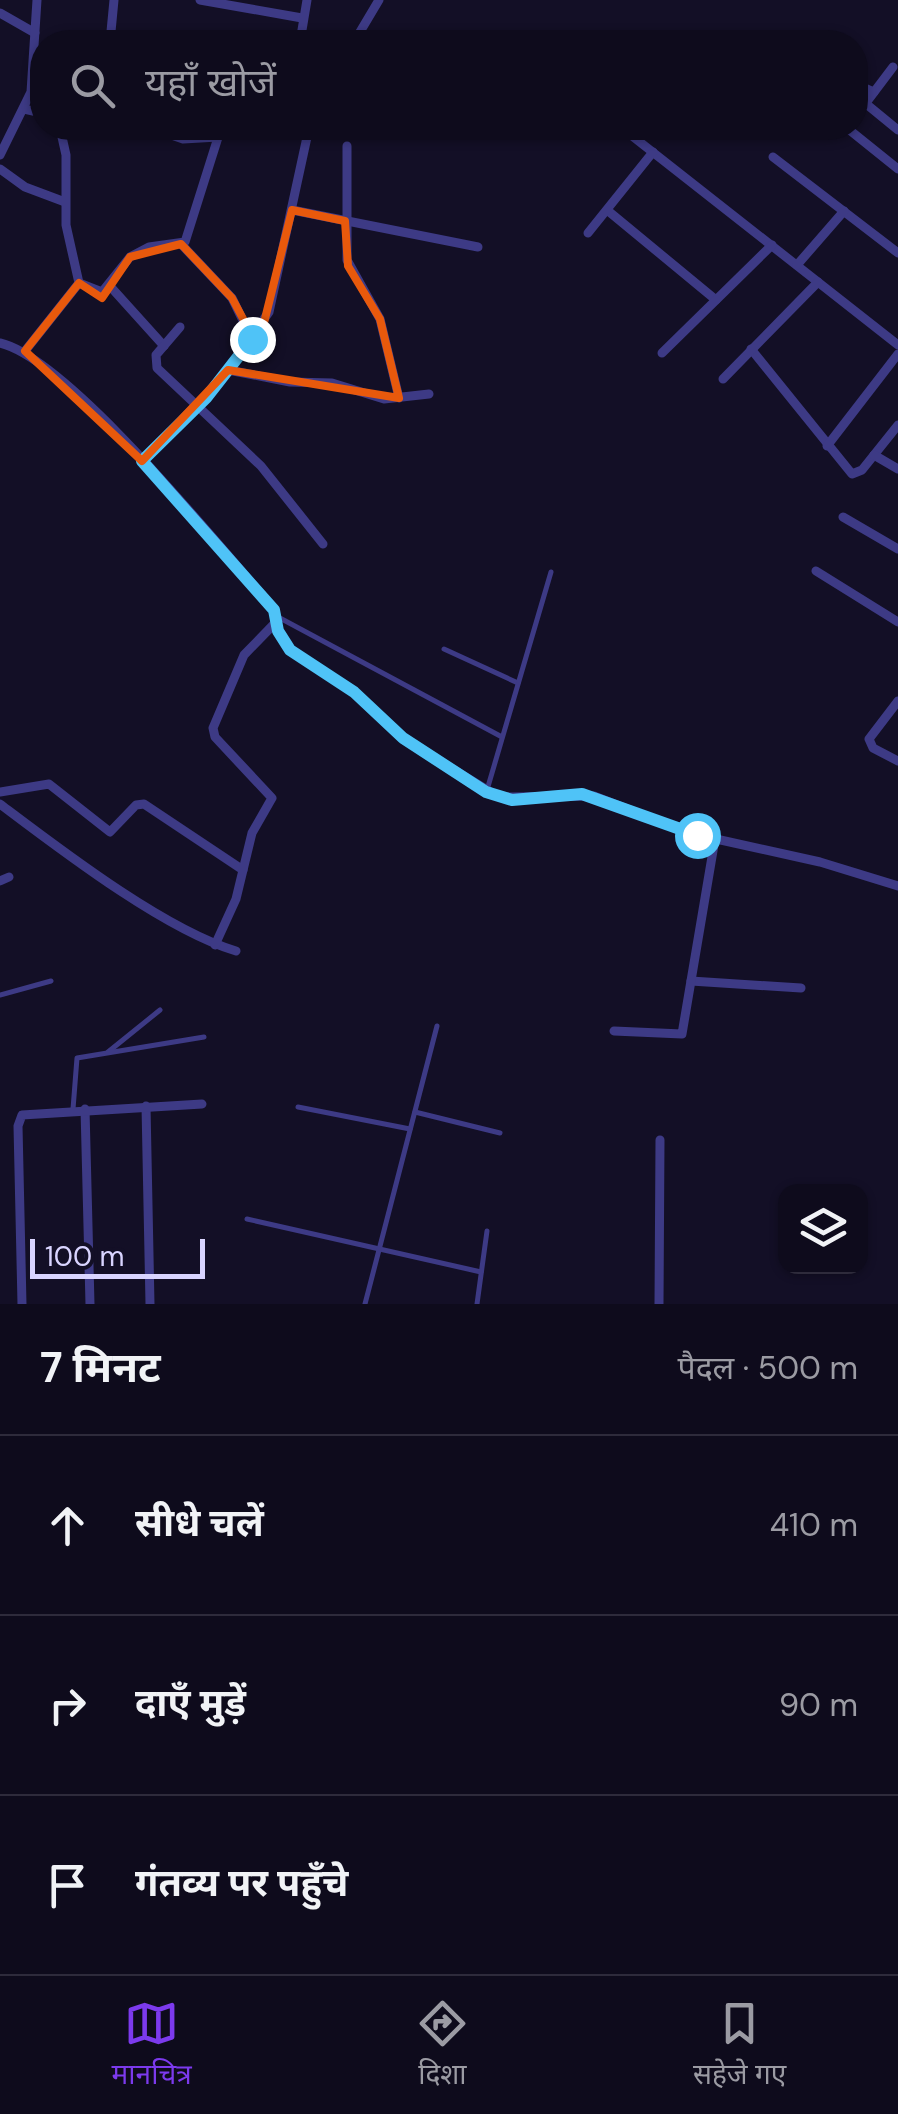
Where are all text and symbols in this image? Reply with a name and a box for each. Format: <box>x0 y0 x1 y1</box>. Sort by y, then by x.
search box <box>30 30 868 140</box>
icon: search <box>65 58 120 113</box>
text: यहाँ खोजें <box>145 58 276 108</box>
route end <box>230 317 276 363</box>
route start <box>675 813 721 859</box>
map controls <box>778 1184 868 1274</box>
button: layers <box>778 1184 868 1274</box>
scale bar <box>30 1234 205 1278</box>
text: 100 m <box>45 1238 124 1275</box>
text: 7 मिनट <box>40 1340 161 1395</box>
text: पैदल · 500 m <box>677 1347 858 1389</box>
icon: ahead <box>40 1498 95 1553</box>
text: सीधे चलें <box>135 1498 264 1548</box>
text: 410 m <box>770 1504 858 1546</box>
icon: right <box>40 1678 95 1733</box>
text: दाएँ मुड़ें <box>135 1678 246 1728</box>
text: 90 m <box>779 1684 858 1726</box>
icon: arrive <box>40 1858 95 1913</box>
text: गंतव्य पर पहुँचे <box>135 1858 348 1908</box>
tab: मानचित्र <box>112 1996 192 2095</box>
tab: दिशा <box>415 1996 470 2095</box>
tab: सहेजे गए <box>693 1996 786 2095</box>

